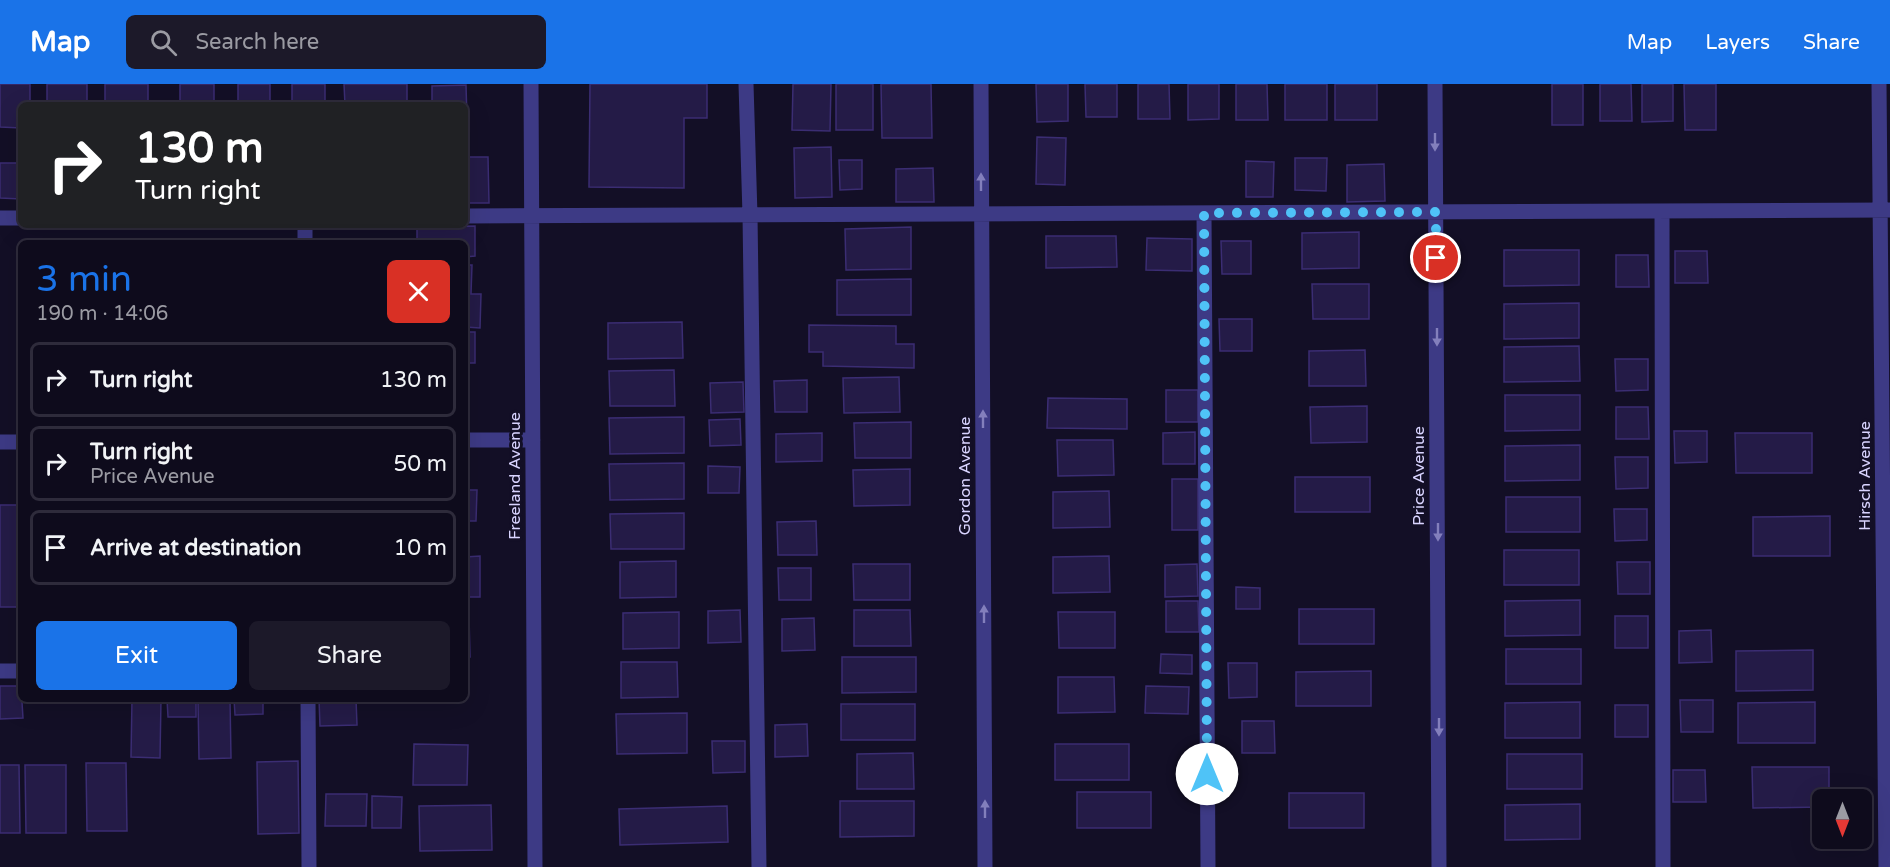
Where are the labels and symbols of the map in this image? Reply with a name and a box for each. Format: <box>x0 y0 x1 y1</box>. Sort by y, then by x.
one-way arrow <box>1431 133 1440 152</box>
one-way arrow <box>976 172 986 191</box>
pin <box>1410 232 1461 283</box>
one-way arrow <box>1432 328 1441 347</box>
one-way arrow <box>978 409 988 428</box>
street label: Freeland Avenue <box>505 412 525 540</box>
street label: Gordon Avenue <box>955 417 975 535</box>
street label: Hirsch Avenue <box>1855 421 1875 531</box>
street label: Price Avenue <box>1409 426 1429 526</box>
one-way arrow <box>1433 523 1443 542</box>
one-way arrow <box>979 604 989 623</box>
one-way arrow <box>1434 718 1444 737</box>
position arrow <box>1175 742 1239 806</box>
north arrow <box>1812 789 1872 849</box>
one-way arrow <box>980 799 990 818</box>

